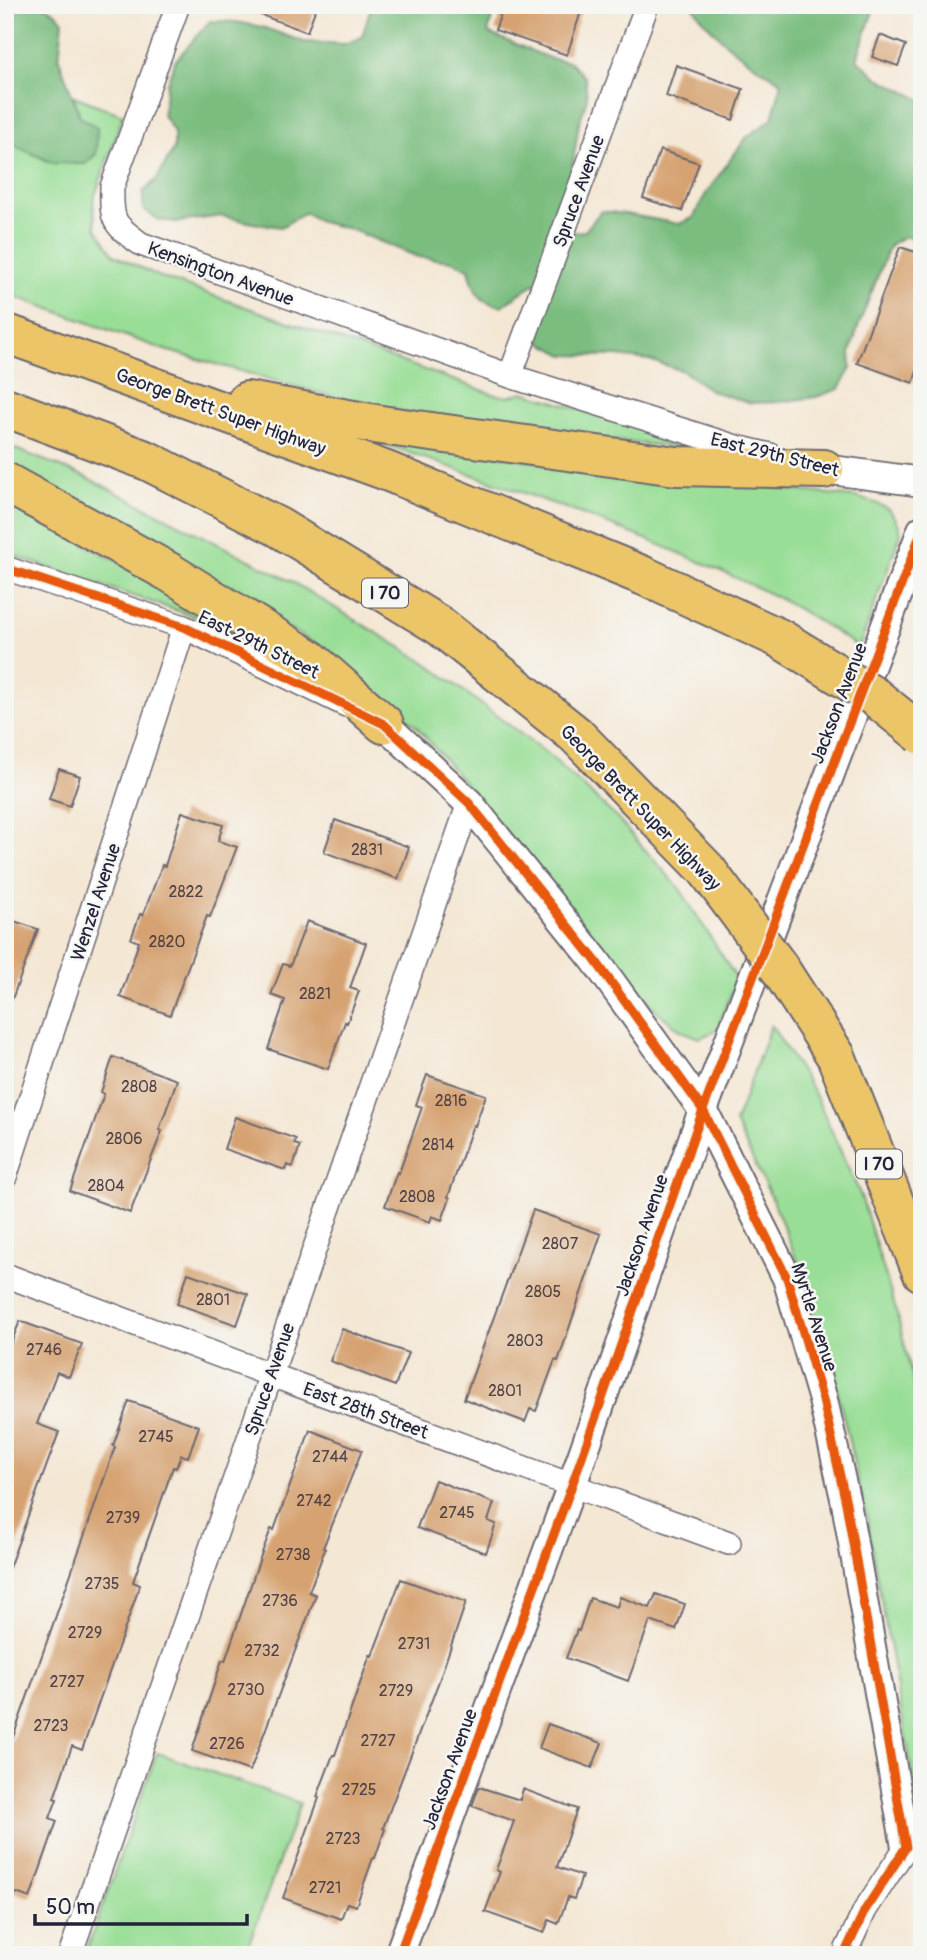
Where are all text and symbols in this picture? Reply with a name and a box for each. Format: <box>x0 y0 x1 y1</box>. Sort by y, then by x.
street label: Spruce Avenue <box>547 131 611 251</box>
street label: Kensington Avenue <box>144 236 298 312</box>
street label: George Brett Super Highway <box>112 363 329 461</box>
street label: East 29th Street <box>708 427 842 483</box>
road number: I 70 <box>362 578 408 608</box>
street label: East 29th Street <box>194 605 323 685</box>
street label: Jackson Avenue <box>805 639 873 767</box>
street label: George Brett Super Highway <box>555 720 726 896</box>
street label: Wenzel Avenue <box>66 840 126 964</box>
house number: 2831 <box>351 840 383 860</box>
house number: 2822 <box>169 882 203 902</box>
house number: 2820 <box>149 932 186 952</box>
house number: 2821 <box>299 984 331 1004</box>
house number: 2808 <box>121 1077 157 1097</box>
house number: 2816 <box>435 1091 467 1111</box>
house number: 2806 <box>105 1129 143 1149</box>
house number: 2814 <box>422 1135 454 1155</box>
road number: I 70 <box>856 1149 902 1178</box>
street label: Jackson Avenue <box>610 1171 674 1299</box>
house number: 2804 <box>87 1176 125 1196</box>
house number: 2808 <box>399 1187 435 1207</box>
house number: 2807 <box>542 1234 579 1254</box>
street label: Myrtle Avenue <box>785 1260 843 1375</box>
house number: 2805 <box>525 1282 561 1302</box>
house number: 2801 <box>196 1290 230 1310</box>
street label: Spruce Avenue <box>239 1319 301 1439</box>
house number: 2803 <box>507 1331 543 1351</box>
house number: 2746 <box>26 1340 62 1360</box>
street label: East 28th Street <box>300 1377 432 1445</box>
house number: 2801 <box>488 1381 522 1401</box>
house number: 2745 <box>138 1427 174 1447</box>
house number: 2744 <box>312 1447 348 1467</box>
house number: 2742 <box>296 1491 332 1511</box>
house number: 2745 <box>439 1503 475 1523</box>
house number: 2739 <box>106 1508 140 1528</box>
house number: 2738 <box>276 1545 310 1565</box>
house number: 2735 <box>84 1574 120 1594</box>
house number: 2736 <box>262 1591 298 1611</box>
house number: 2729 <box>68 1623 102 1643</box>
house number: 2731 <box>398 1634 430 1654</box>
house number: 2732 <box>244 1641 280 1661</box>
house number: 2727 <box>50 1672 85 1692</box>
house number: 2730 <box>227 1680 265 1700</box>
house number: 2729 <box>379 1681 413 1701</box>
street label: Jackson Avenue <box>417 1705 483 1833</box>
house number: 2723 <box>34 1716 68 1736</box>
house number: 2727 <box>361 1731 396 1751</box>
house number: 2726 <box>209 1734 245 1754</box>
house number: 2725 <box>341 1780 377 1800</box>
house number: 2723 <box>326 1829 360 1849</box>
house number: 2721 <box>309 1878 341 1898</box>
scale bar <box>35 1883 247 1927</box>
text: 50 m <box>46 1894 95 1921</box>

